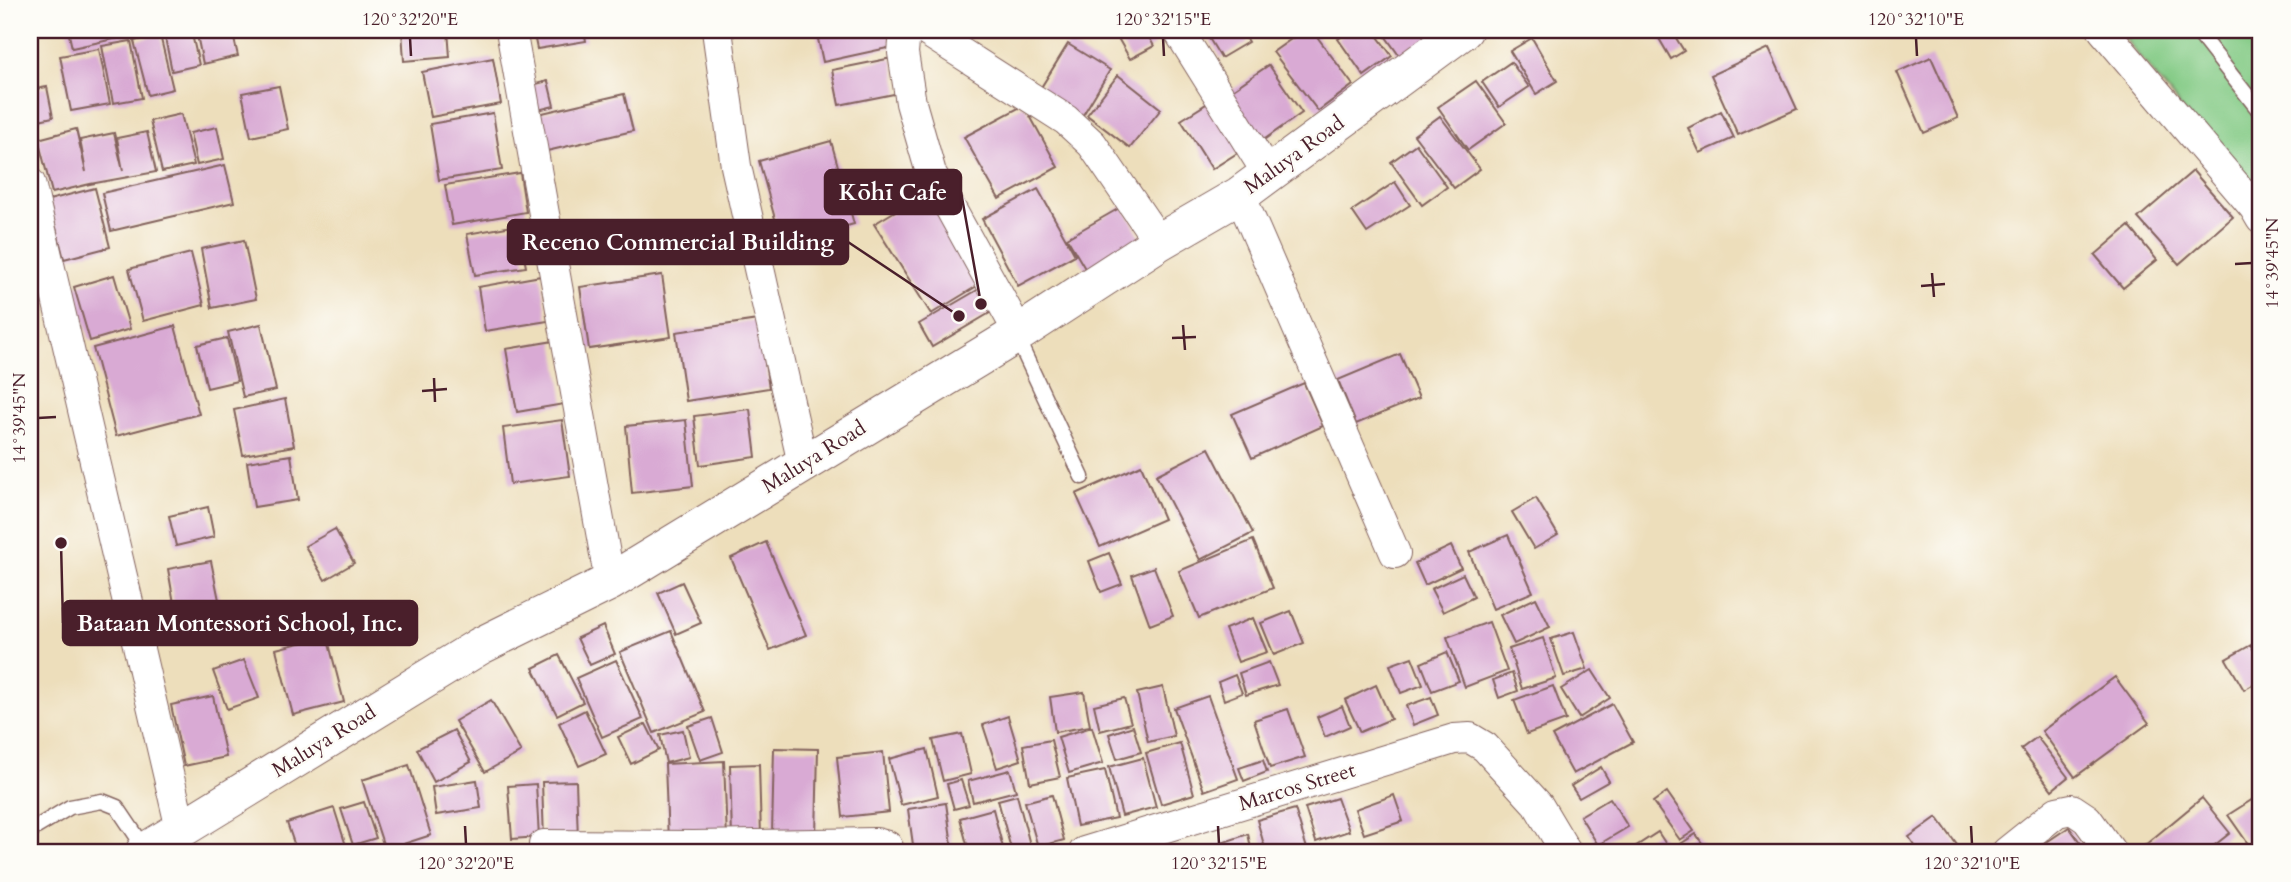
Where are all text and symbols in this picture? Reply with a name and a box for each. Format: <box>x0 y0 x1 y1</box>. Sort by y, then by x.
text: 120°32'20"E <box>362 7 458 32</box>
text: 120°32'15"E <box>1115 7 1211 32</box>
text: 120°32'10"E <box>1868 7 1964 32</box>
street label: Maluya Road <box>1238 109 1350 201</box>
callout: Kōhī Cafe <box>825 170 961 214</box>
text: Kōhī Cafe <box>839 177 947 208</box>
text: 14°39'45"N <box>2260 217 2285 309</box>
callout: Receno Commercial Building <box>508 220 848 264</box>
text: Receno Commercial Building <box>522 227 834 258</box>
text: 14°39'45"N <box>7 372 32 464</box>
street label: Maluya Road <box>756 414 872 500</box>
callout: Bataan Montessori School, Inc. <box>63 601 417 645</box>
text: Bataan Montessori School, Inc. <box>77 608 403 639</box>
street label: Maluya Road <box>266 698 382 784</box>
street label: Marcos Street <box>1235 755 1359 819</box>
text: 120°32'20"E <box>418 851 514 876</box>
text: 120°32'15"E <box>1171 851 1267 876</box>
text: 120°32'10"E <box>1924 851 2020 876</box>

